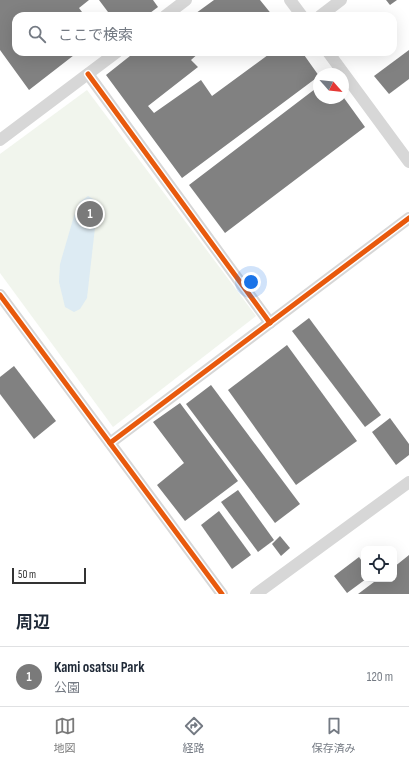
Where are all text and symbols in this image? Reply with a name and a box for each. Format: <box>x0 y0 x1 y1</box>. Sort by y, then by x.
search box <box>12 12 397 56</box>
icon: search <box>26 23 48 45</box>
text: ここで検索 <box>58 26 133 45</box>
north arrow <box>313 68 349 104</box>
pin: 1 <box>77 199 103 229</box>
your location <box>241 272 261 292</box>
map controls <box>361 546 397 582</box>
button: locate <box>361 546 397 582</box>
scale bar <box>12 566 86 585</box>
text: 50 m <box>18 568 36 581</box>
text: 周辺 <box>16 613 50 633</box>
text: Kami osatsu Park <box>54 658 144 677</box>
text: 1 <box>26 669 32 685</box>
text: 120 m <box>367 669 393 685</box>
text: 公園 <box>54 680 80 696</box>
tab: 地図 <box>54 715 76 755</box>
tab: 経路 <box>183 715 205 755</box>
tab: 保存済み <box>312 715 356 755</box>

